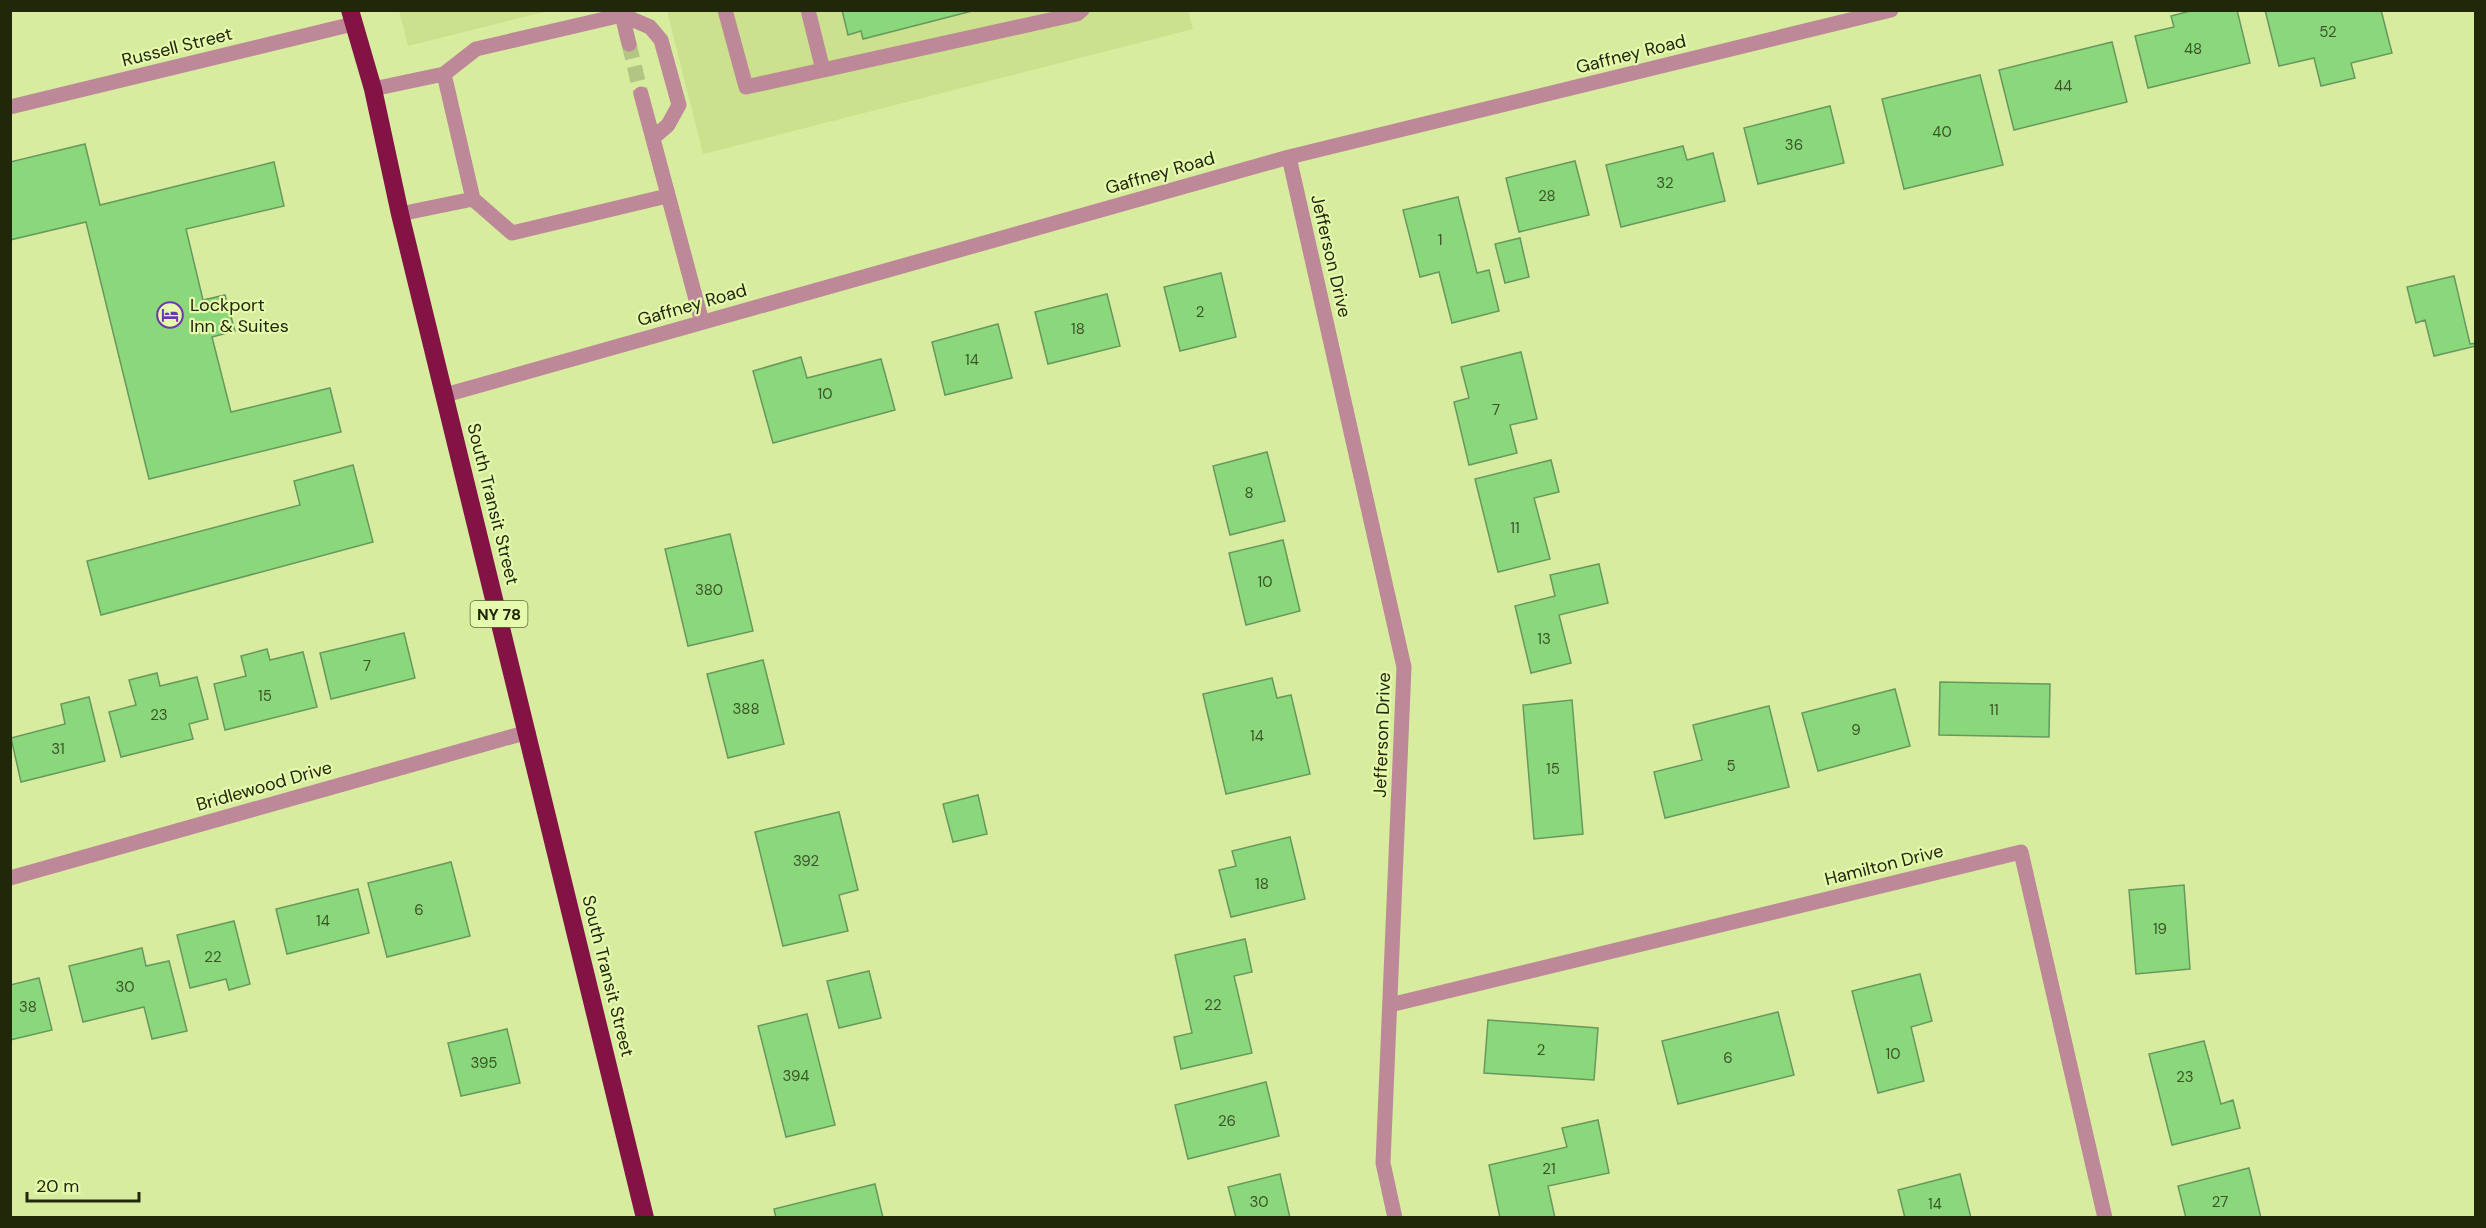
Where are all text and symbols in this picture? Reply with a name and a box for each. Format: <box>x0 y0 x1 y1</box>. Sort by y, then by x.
street label: Russell Street <box>119 22 235 72</box>
house number: 52 <box>2319 22 2337 42</box>
street label: Gaffney Road <box>1573 29 1689 79</box>
house number: 48 <box>2184 39 2202 59</box>
house number: 44 <box>2054 76 2072 96</box>
house number: 40 <box>1932 122 1952 142</box>
house number: 36 <box>1785 135 1803 155</box>
street label: Gaffney Road <box>1103 146 1217 200</box>
house number: 32 <box>1656 173 1674 193</box>
house number: 28 <box>1538 186 1556 206</box>
street label: Jefferson Drive <box>1305 192 1357 320</box>
house number: 1 <box>1438 230 1442 250</box>
street label: Gaffney Road <box>635 278 749 332</box>
place label: Lockport Inn & Suites <box>190 293 289 338</box>
hotel icon: Lockport Inn & Suites <box>155 300 185 330</box>
house number: 2 <box>1196 302 1204 322</box>
house number: 18 <box>1071 319 1085 339</box>
house number: 14 <box>965 350 979 370</box>
house number: 10 <box>818 384 832 404</box>
house number: 7 <box>1492 400 1500 420</box>
street label: South Transit Street <box>461 421 525 587</box>
house number: 8 <box>1244 483 1254 503</box>
house number: 11 <box>1510 518 1520 538</box>
house number: 10 <box>1258 572 1272 592</box>
house number: 380 <box>695 580 723 600</box>
road number: NY 78 <box>470 601 528 627</box>
house number: 13 <box>1537 629 1551 649</box>
house number: 7 <box>363 656 371 676</box>
street label: Jefferson Drive <box>1368 672 1396 798</box>
house number: 15 <box>258 686 272 706</box>
house number: 388 <box>732 699 760 719</box>
house number: 11 <box>1989 700 1999 720</box>
house number: 23 <box>150 705 168 725</box>
house number: 9 <box>1851 720 1861 740</box>
house number: 14 <box>1250 726 1264 746</box>
house number: 31 <box>51 739 65 759</box>
street label: Bridlewood Drive <box>193 755 335 817</box>
house number: 5 <box>1726 756 1736 776</box>
house number: 15 <box>1546 759 1560 779</box>
street label: Hamilton Drive <box>1822 839 1946 891</box>
house number: 392 <box>793 851 819 871</box>
house number: 18 <box>1255 874 1269 894</box>
street label: South Transit Street <box>576 893 640 1059</box>
house number: 6 <box>414 900 424 920</box>
house number: 14 <box>316 911 330 931</box>
house number: 19 <box>2153 919 2167 939</box>
house number: 22 <box>204 947 222 967</box>
house number: 30 <box>115 977 135 997</box>
house number: 22 <box>1204 995 1222 1015</box>
house number: 38 <box>19 997 37 1017</box>
house number: 2 <box>1537 1040 1545 1060</box>
house number: 10 <box>1886 1044 1900 1064</box>
house number: 6 <box>1723 1048 1733 1068</box>
house number: 395 <box>470 1053 498 1073</box>
house number: 394 <box>783 1066 809 1086</box>
house number: 23 <box>2176 1067 2194 1087</box>
house number: 26 <box>1218 1111 1236 1131</box>
house number: 21 <box>1542 1159 1556 1179</box>
scale bar <box>27 1165 140 1203</box>
text: 20 m <box>36 1174 79 1198</box>
house number: 30 <box>1249 1192 1269 1212</box>
house number: 27 <box>2212 1192 2228 1212</box>
house number: 14 <box>1928 1194 1942 1214</box>

